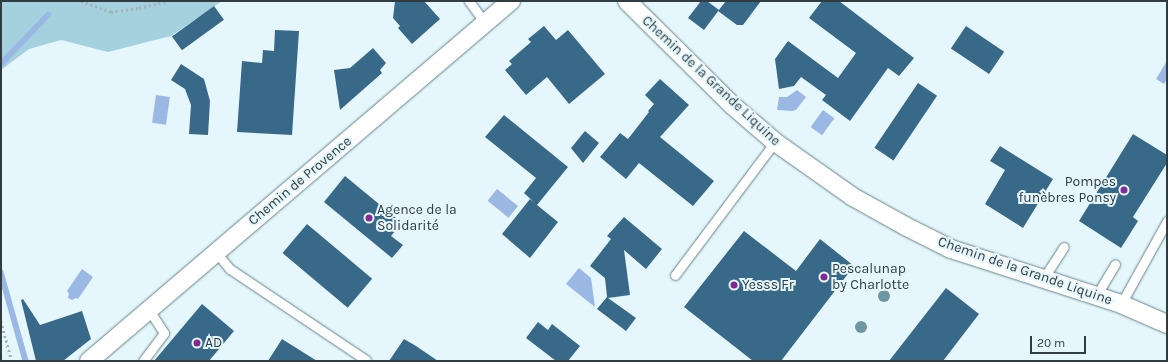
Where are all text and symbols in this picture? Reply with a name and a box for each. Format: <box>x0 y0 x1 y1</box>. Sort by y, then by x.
street label: Chemin de la Grande Liquine <box>638 12 784 150</box>
street label: Chemin de Provence <box>245 133 355 229</box>
place label: Pompes funèbres Ponsy <box>1018 174 1116 206</box>
marker: Pompes funèbres Ponsy <box>1119 185 1129 195</box>
place label: Agence de la Solidarité <box>377 202 457 234</box>
marker: Agence de la Solidarité <box>364 213 374 223</box>
street label: Chemin de la Grande Liquine <box>936 233 1114 309</box>
place label: Pescalunap by Charlotte <box>832 261 909 294</box>
marker: Pescalunap by Charlotte <box>819 272 829 282</box>
place label: Yesss Fr <box>742 277 794 293</box>
marker: Yesss Fr <box>729 280 739 290</box>
scale bar <box>1032 328 1088 354</box>
place label: AD <box>205 335 222 351</box>
text: 20 m <box>1037 336 1065 350</box>
marker: AD <box>192 338 202 348</box>

